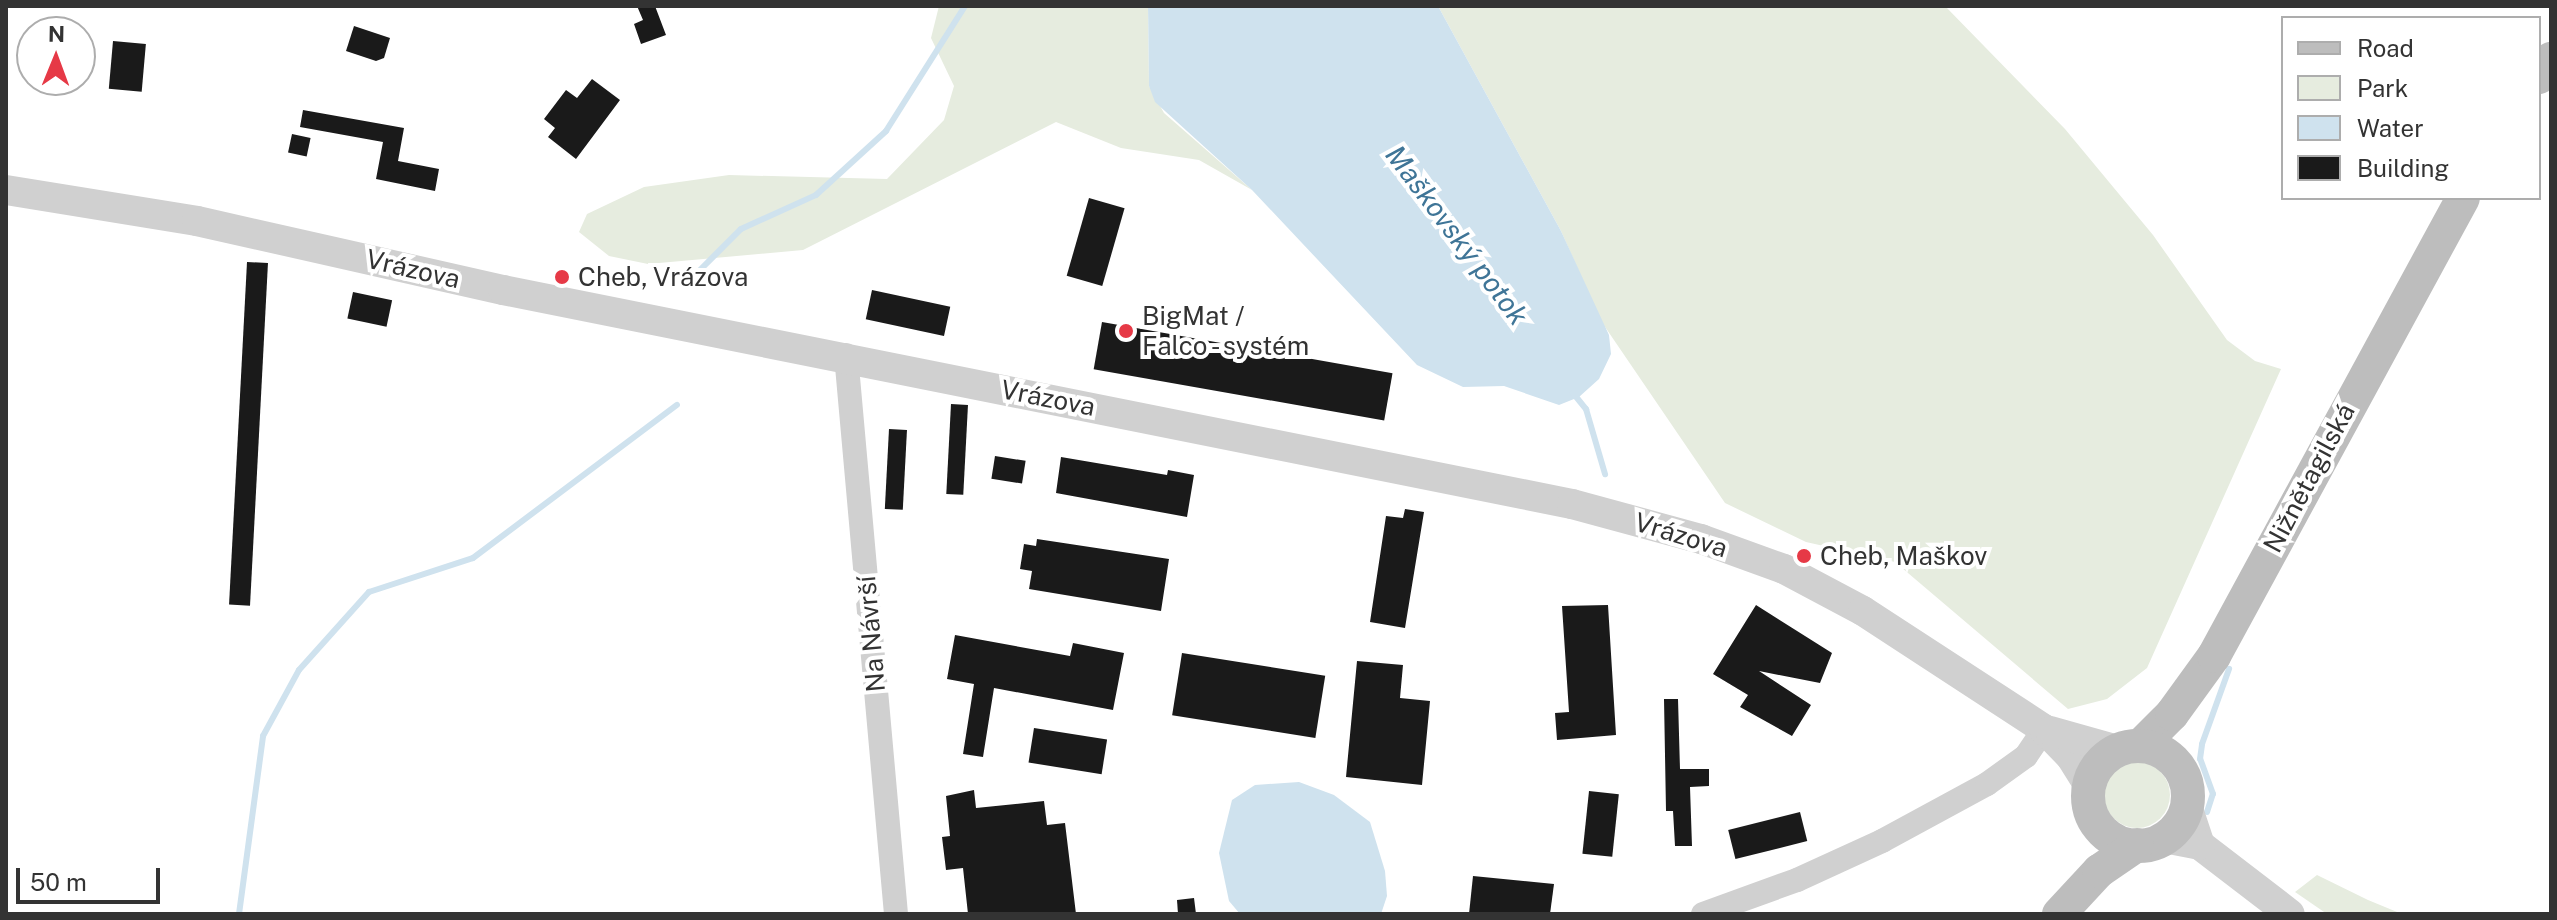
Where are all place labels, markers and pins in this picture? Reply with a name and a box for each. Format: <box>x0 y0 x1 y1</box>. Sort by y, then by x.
place label: Cheb, Vrázova <box>578 261 749 293</box>
marker: Cheb, Vrázova <box>553 268 571 286</box>
place label: BigMat / Falco - systém <box>1142 300 1317 362</box>
marker: BigMat / Falco - systém <box>1117 322 1135 340</box>
place label: Cheb, Maškov <box>1820 540 1988 572</box>
marker: Cheb, Maškov <box>1795 547 1813 565</box>

